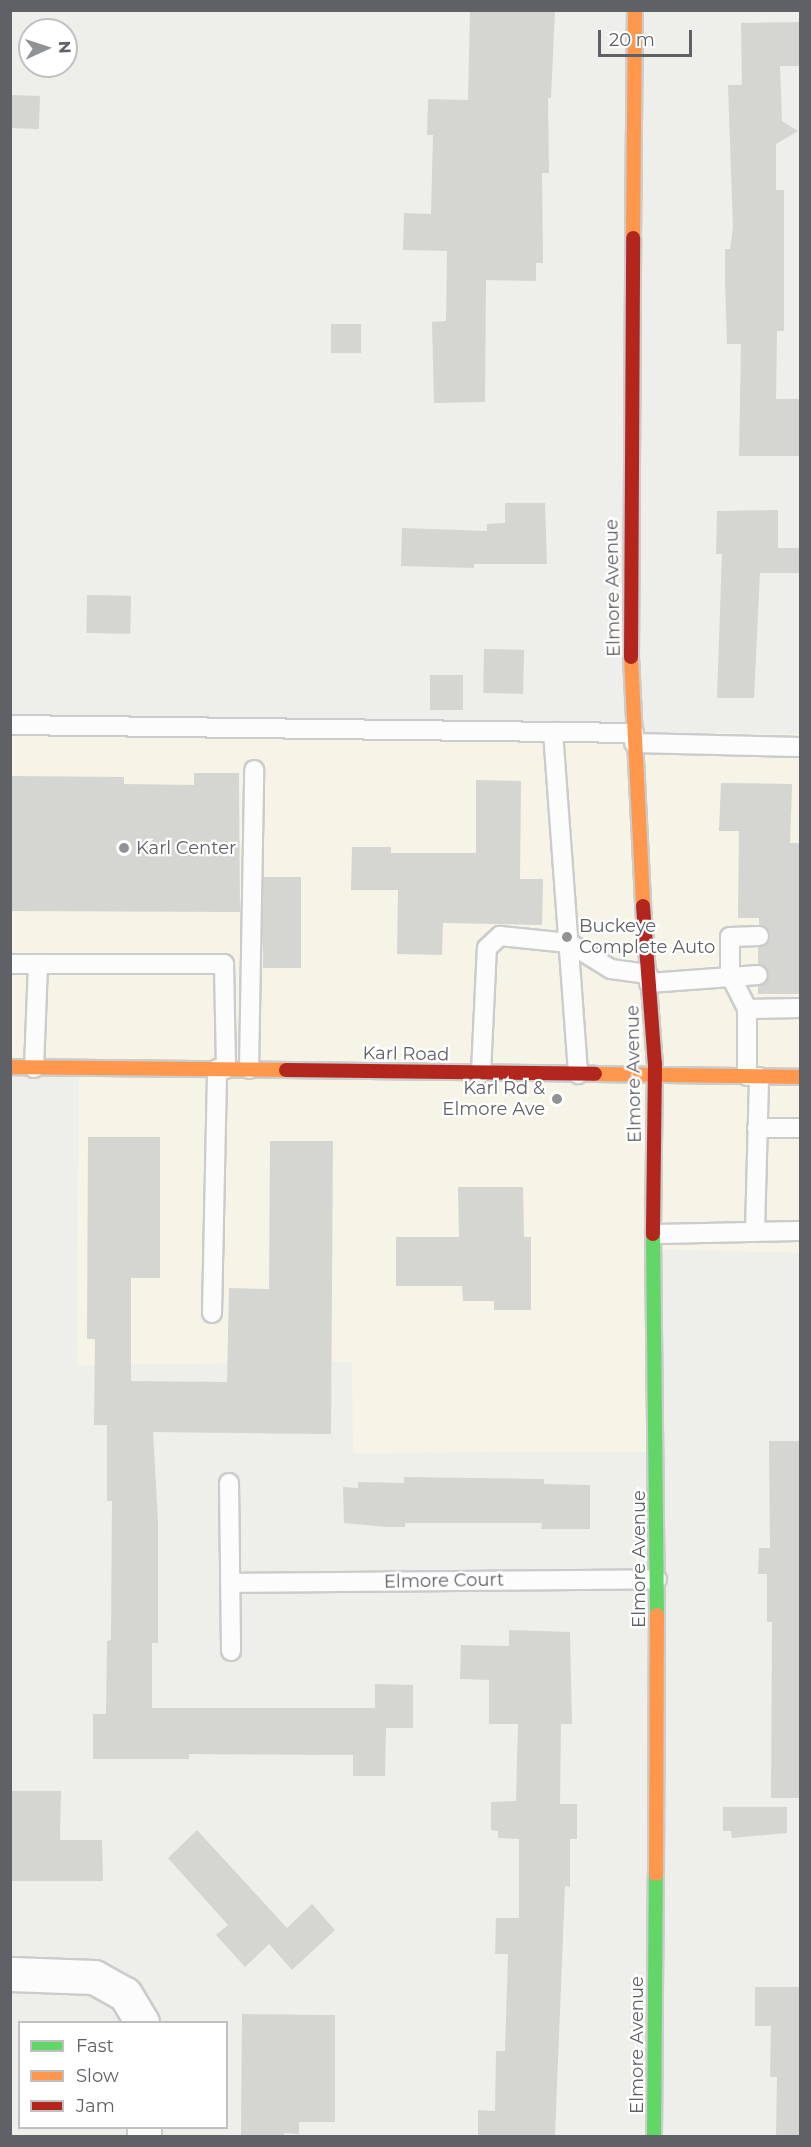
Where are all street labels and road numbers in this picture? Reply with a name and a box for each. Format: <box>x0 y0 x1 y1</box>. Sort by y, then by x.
street label: Elmore Avenue <box>601 519 625 657</box>
street label: Elmore Avenue <box>622 1005 646 1143</box>
street label: Karl Road <box>362 1042 450 1066</box>
street label: Elmore Avenue <box>628 1490 650 1628</box>
street label: Elmore Court <box>384 1569 504 1593</box>
street label: Elmore Avenue <box>626 1976 648 2114</box>

